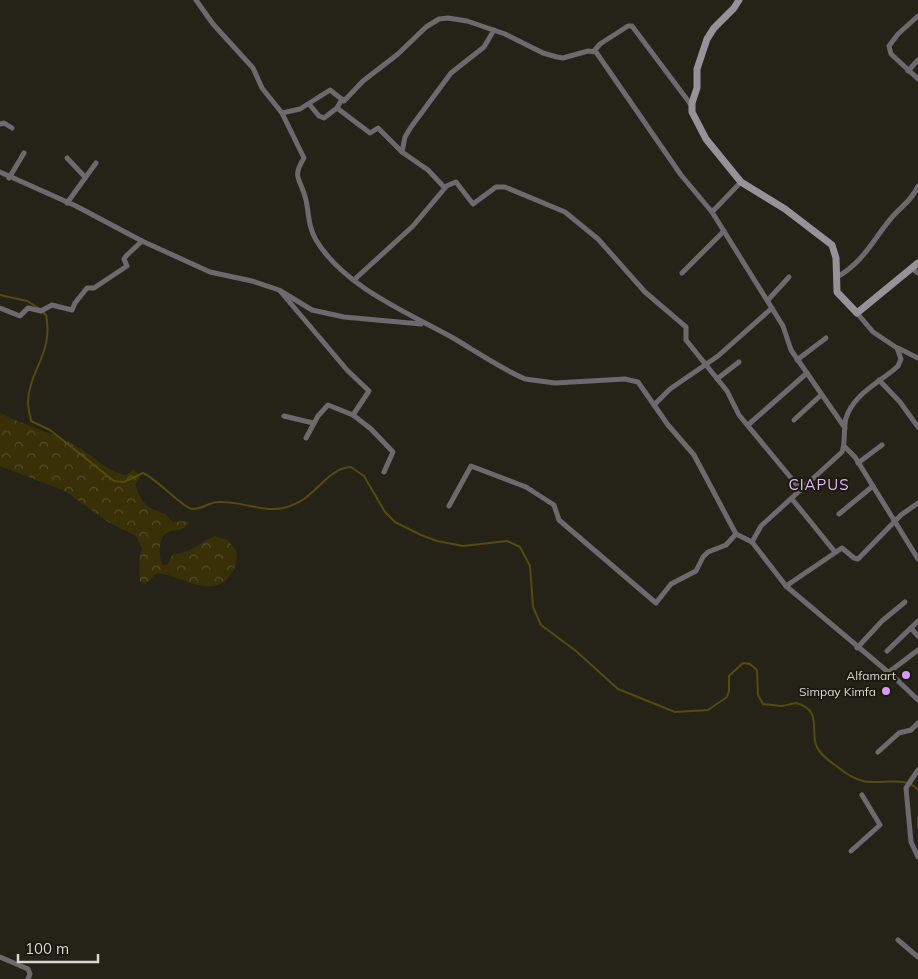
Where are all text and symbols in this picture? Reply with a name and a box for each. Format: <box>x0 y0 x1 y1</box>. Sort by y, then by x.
district label: CIAPUS <box>788 475 850 494</box>
place label: Alfamart <box>847 668 896 683</box>
marker: Alfamart <box>900 669 912 681</box>
place label: Simpay Kimfa <box>799 684 876 699</box>
marker: Simpay Kimfa <box>880 685 892 697</box>
scale bar <box>18 932 98 964</box>
text: 100 m <box>25 939 69 958</box>

